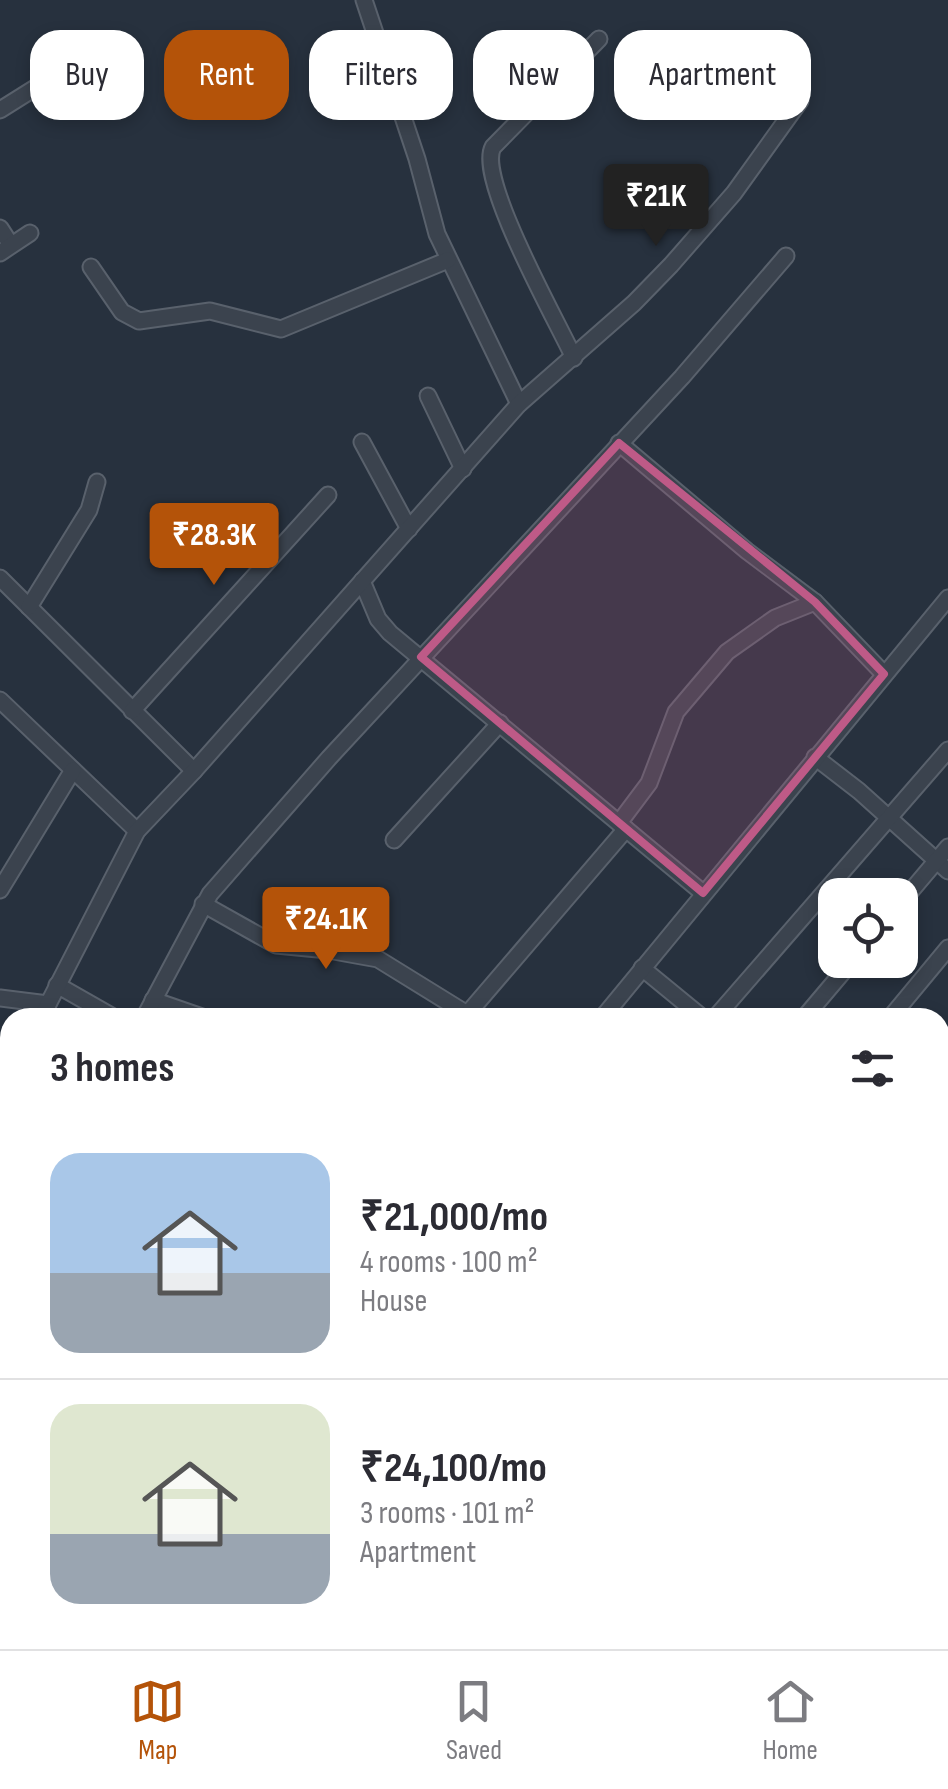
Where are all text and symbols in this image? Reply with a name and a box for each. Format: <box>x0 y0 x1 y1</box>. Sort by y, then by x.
chip: Buy <box>30 30 144 120</box>
chip: Rent <box>164 30 289 120</box>
chip: Filters <box>309 30 453 120</box>
chip: New <box>473 30 594 120</box>
chip: Apartment <box>614 30 811 120</box>
pin: ₹21K <box>597 164 715 249</box>
text: ₹21K <box>625 177 687 216</box>
pin: ₹28.3K <box>133 503 295 588</box>
text: ₹28.3K <box>172 516 256 555</box>
map controls <box>818 878 918 978</box>
button: locate <box>818 878 918 978</box>
pin: ₹24.1K <box>245 887 407 972</box>
text: ₹24.1K <box>284 900 368 939</box>
icon: filters <box>845 1041 900 1096</box>
text: 3 homes <box>50 1043 174 1094</box>
text: ₹21,000/mo <box>360 1192 548 1243</box>
icon: home <box>130 1193 250 1313</box>
text: 4 rooms · 100 m² <box>360 1243 538 1282</box>
text: House <box>360 1282 427 1321</box>
text: ₹24,100/mo <box>360 1443 547 1494</box>
icon: home <box>130 1444 250 1564</box>
text: 3 rooms · 101 m² <box>360 1494 535 1533</box>
text: Apartment <box>360 1533 476 1572</box>
tab: Map <box>130 1674 185 1767</box>
tab: Saved <box>446 1674 502 1767</box>
tab: Home <box>763 1674 818 1767</box>

